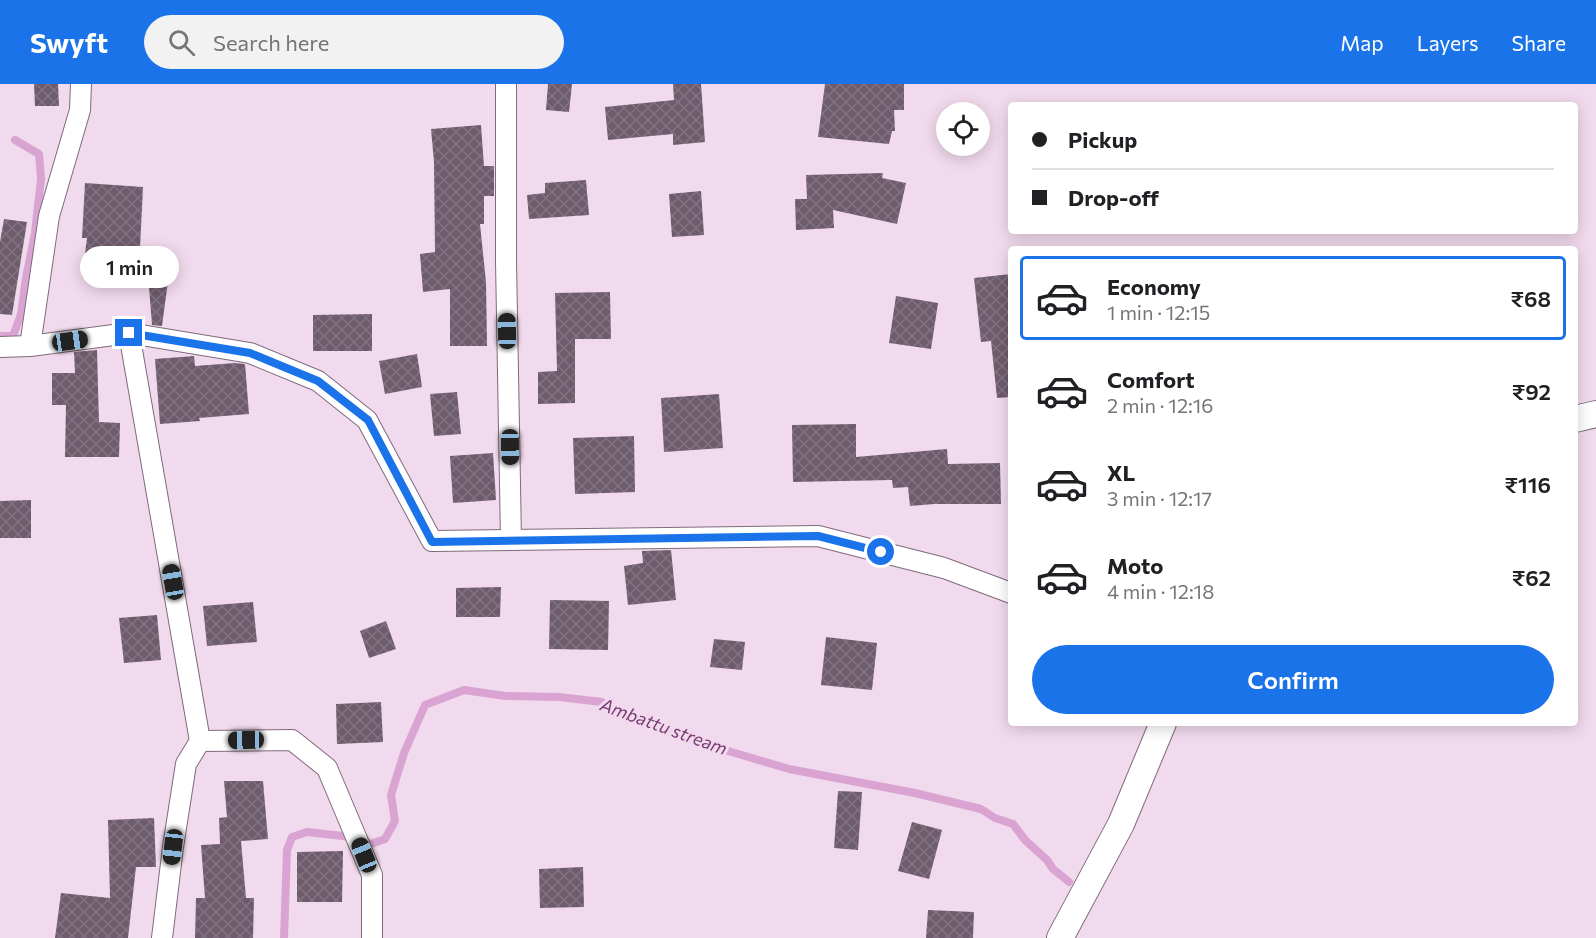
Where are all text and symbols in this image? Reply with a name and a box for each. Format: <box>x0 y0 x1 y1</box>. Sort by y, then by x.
search box <box>144 15 564 69</box>
text: Swyft <box>30 25 108 59</box>
icon: search <box>165 26 198 59</box>
text: Search here <box>213 29 329 56</box>
text: Map <box>1340 30 1384 55</box>
text: Layers <box>1417 30 1479 55</box>
text: Share <box>1512 30 1566 55</box>
map controls <box>936 102 990 156</box>
button: locate <box>936 102 990 156</box>
text: Pickup <box>1068 126 1137 153</box>
text: Drop-off <box>1068 184 1159 211</box>
callout: 1 min <box>80 246 178 288</box>
text: 1 min <box>106 255 153 279</box>
icon: car <box>1035 271 1089 325</box>
text: Economy <box>1107 273 1201 300</box>
text: ₹68 <box>1511 285 1551 312</box>
text: 1 min · 12:15 <box>1107 300 1210 324</box>
car <box>498 313 516 349</box>
route end <box>115 319 142 346</box>
car <box>51 330 89 352</box>
icon: car <box>1035 364 1089 418</box>
text: Comfort <box>1107 366 1195 393</box>
text: ₹92 <box>1512 378 1551 405</box>
text: 2 min · 12:16 <box>1107 393 1213 417</box>
car <box>501 429 519 465</box>
icon: car <box>1035 457 1089 511</box>
text: XL <box>1107 459 1135 486</box>
text: ₹116 <box>1505 471 1551 498</box>
text: 3 min · 12:17 <box>1107 486 1212 510</box>
route start <box>867 538 894 565</box>
icon: car <box>1035 550 1089 604</box>
text: Moto <box>1107 552 1163 579</box>
car <box>161 563 185 601</box>
text: ₹62 <box>1512 564 1551 591</box>
text: 4 min · 12:18 <box>1107 579 1214 603</box>
button: Confirm <box>1032 645 1554 714</box>
water label: Ambattu stream <box>597 692 730 759</box>
car <box>228 731 264 749</box>
car <box>162 828 184 866</box>
car <box>349 835 379 875</box>

